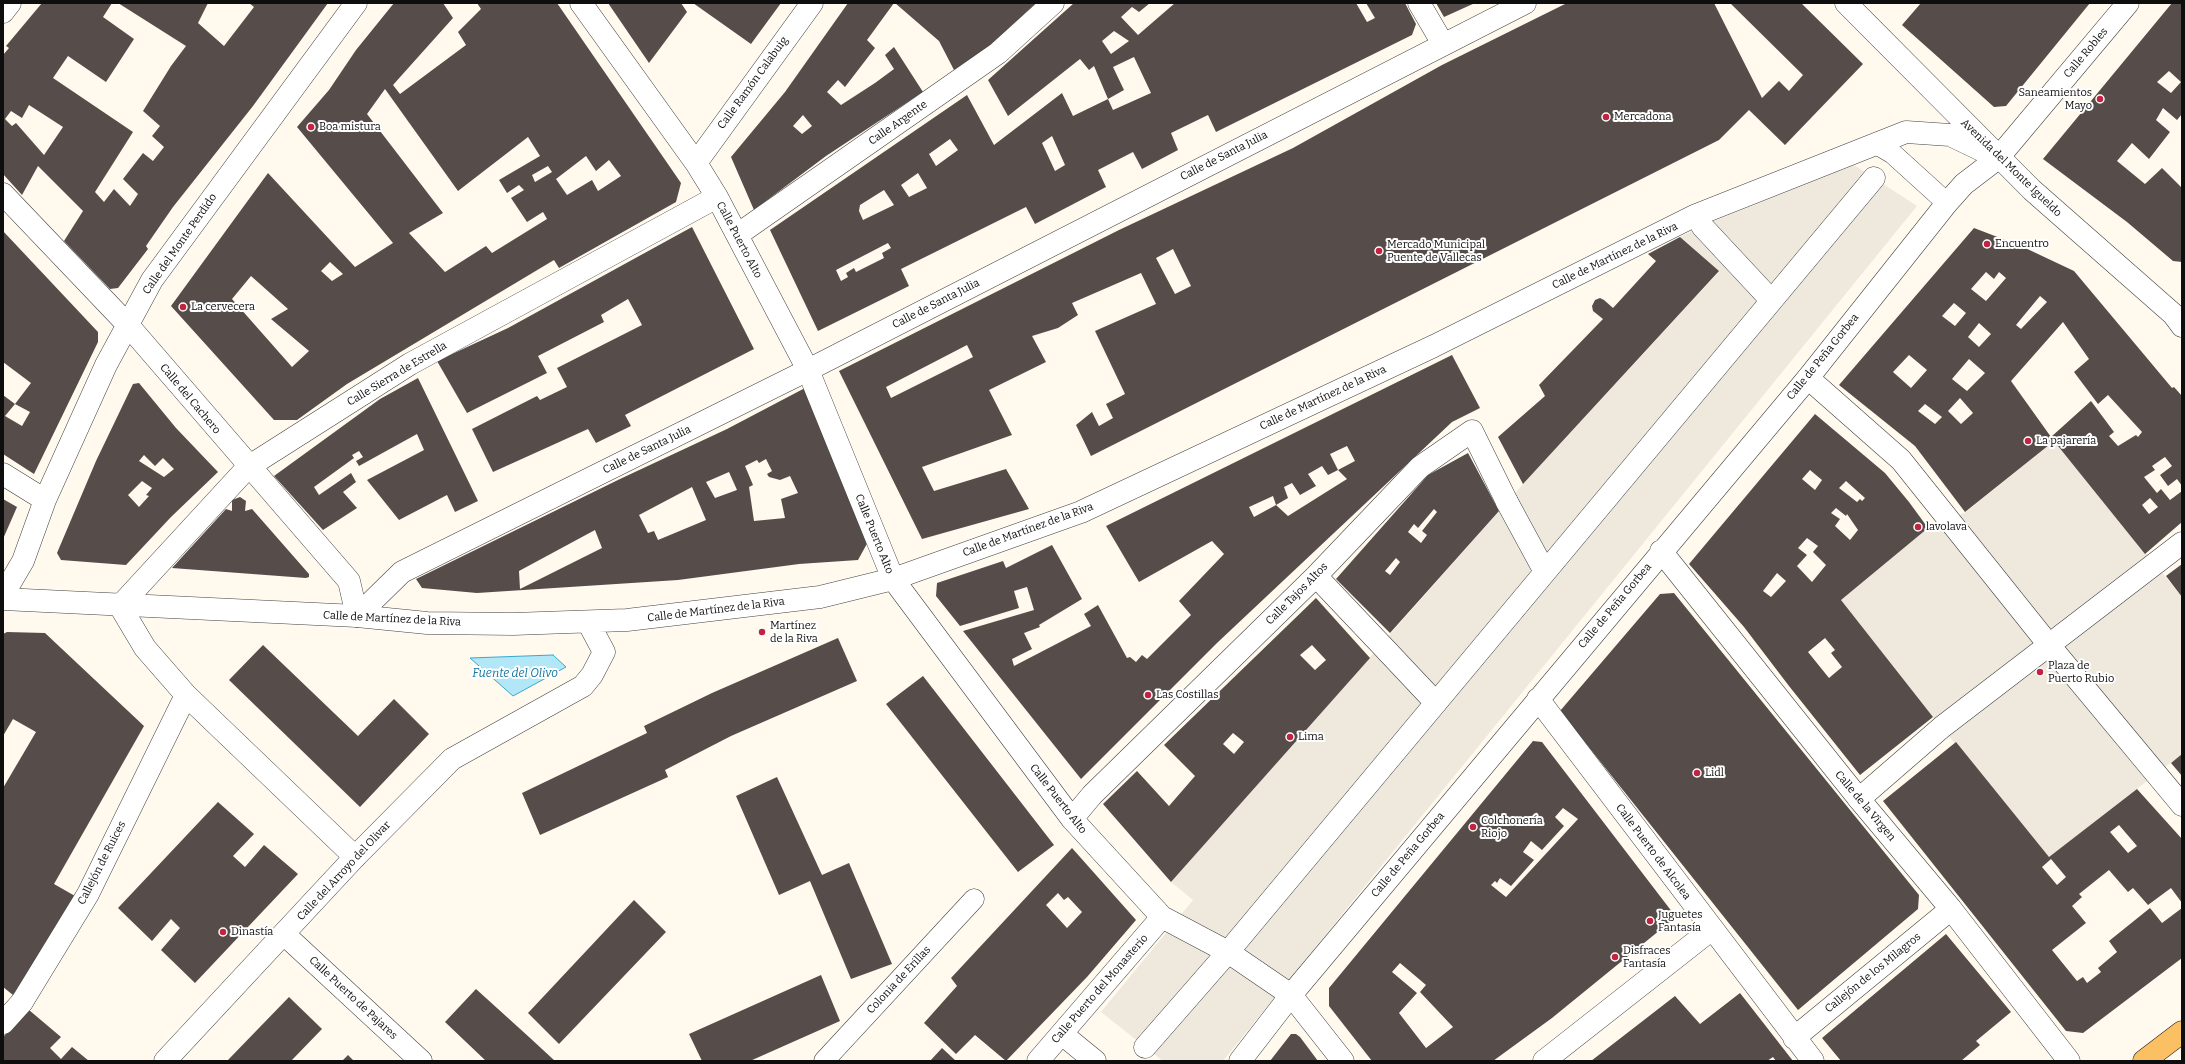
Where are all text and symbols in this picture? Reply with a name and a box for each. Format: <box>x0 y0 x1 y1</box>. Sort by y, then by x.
street label: Calle Robles <box>2061 25 2111 81</box>
street label: Calle Ramón Calabuig <box>715 34 791 132</box>
place label: Saneamientos Mayo <box>2018 86 2092 112</box>
marker: Saneamientos Mayo <box>2095 94 2105 104</box>
street label: Calle Argente <box>866 98 930 148</box>
place label: Mercadona <box>1614 110 1672 124</box>
marker: Mercadona <box>1601 112 1611 122</box>
street label: Avenida del Monte Igueldo <box>1958 116 2064 220</box>
place label: Boa mistura <box>319 120 381 134</box>
marker: Boa mistura <box>306 122 316 132</box>
street label: Calle de Santa Julia <box>1178 128 1270 184</box>
street label: Calle del Monte Perdido <box>140 191 220 297</box>
street label: Calle Puerto Alto <box>713 199 765 281</box>
street label: Calle de Martínez de la Riva <box>1550 220 1680 292</box>
place label: Encuentro <box>1995 237 2049 251</box>
place label: Mercado Municipal Puente de Vallecas <box>1387 238 1485 264</box>
marker: Encuentro <box>1982 239 1992 249</box>
marker: Mercado Municipal Puente de Vallecas <box>1374 246 1384 256</box>
street label: Calle de Santa Julia <box>890 276 982 332</box>
place label: La cervecera <box>191 300 255 314</box>
marker: La cervecera <box>178 302 188 312</box>
street label: Calle de Peña Gorbea <box>1784 311 1862 403</box>
street label: Calle Sierra de Estrella <box>345 339 449 409</box>
street label: Calle del Cachero <box>157 361 223 437</box>
street label: Calle de Martínez de la Riva <box>1258 363 1388 433</box>
street label: Calle de Santa Julia <box>601 423 693 477</box>
place label: La pajarería <box>2036 434 2096 448</box>
marker: La pajarería <box>2023 436 2033 446</box>
street label: Calle Puerto Alto <box>852 492 896 576</box>
street label: Calle de Martínez de la Riva <box>961 500 1095 560</box>
place label: lavolava <box>1926 520 1967 534</box>
marker: lavolava <box>1913 522 1923 532</box>
street label: Calle Tajos Altos <box>1263 560 1331 628</box>
street label: Calle de Peña Gorbea <box>1575 561 1655 651</box>
street label: Calle de Martínez de la Riva <box>647 595 785 625</box>
street label: Calle de Martínez de la Riva <box>323 609 461 629</box>
place label: Martínez de la Riva <box>770 619 818 645</box>
marker: Martínez de la Riva <box>757 627 767 637</box>
place label: Plaza de Puerto Rubio <box>2048 659 2114 685</box>
water label: Fuente del Olivo <box>472 667 558 681</box>
marker: Plaza de Puerto Rubio <box>2035 667 2045 677</box>
place label: Las Costillas <box>1156 688 1219 702</box>
marker: Las Costillas <box>1143 690 1153 700</box>
place label: Lima <box>1298 730 1324 744</box>
marker: Lima <box>1285 732 1295 742</box>
street label: Calle Puerto Alto <box>1027 761 1089 837</box>
place label: Lidl <box>1705 766 1724 780</box>
marker: Lidl <box>1692 768 1702 778</box>
street label: Calle de la Virgen <box>1832 768 1898 844</box>
street label: Calle Puerto de Alcolea <box>1613 802 1693 902</box>
street label: Calle de Peña Gorbea <box>1368 810 1448 900</box>
place label: Colchonería Riojo <box>1481 814 1543 840</box>
street label: Callejón de Ruices <box>75 819 129 907</box>
street label: Calle del Arroyo del Olivar <box>294 819 394 923</box>
marker: Colchonería Riojo <box>1468 822 1478 832</box>
place label: Juguetes Fantasía <box>1658 908 1702 934</box>
marker: Juguetes Fantasía <box>1645 916 1655 926</box>
place label: Dinastía <box>231 925 273 939</box>
marker: Dinastía <box>218 927 228 937</box>
street label: Callejón de los Milagros <box>1822 930 1924 1016</box>
street label: Calle Puerto del Monasterio <box>1049 932 1151 1046</box>
street label: Colonia de Erillas <box>864 943 934 1017</box>
place label: Disfraces Fantasía <box>1623 944 1670 970</box>
marker: Disfraces Fantasía <box>1610 952 1620 962</box>
street label: Calle Puerto de Pajares <box>306 954 400 1042</box>

